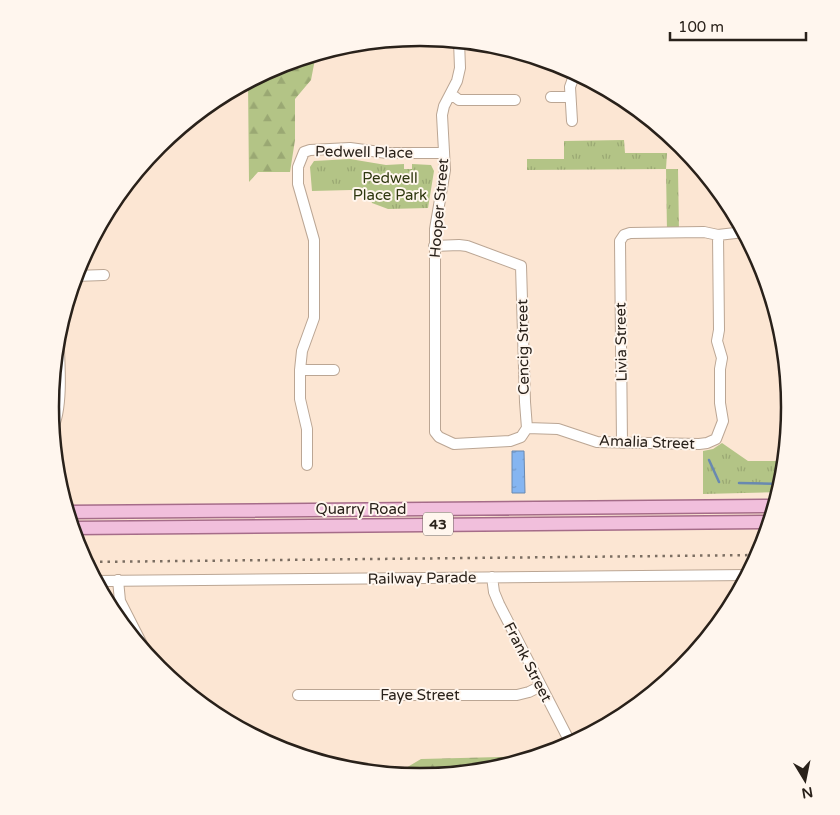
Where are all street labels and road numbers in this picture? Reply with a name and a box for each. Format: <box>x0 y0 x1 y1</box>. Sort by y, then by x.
street label: Pedwell Place <box>315 142 413 162</box>
street label: Hooper Street <box>426 157 452 259</box>
street label: Cencig Street <box>513 299 533 395</box>
street label: Livia Street <box>611 302 631 382</box>
street label: Amalia Street <box>599 431 696 453</box>
street label: Quarry Road <box>316 500 406 518</box>
road number: 43 <box>423 512 453 536</box>
street label: Railway Parade <box>367 568 477 588</box>
street label: Frank Street <box>500 619 556 705</box>
street label: Faye Street <box>380 686 460 704</box>

